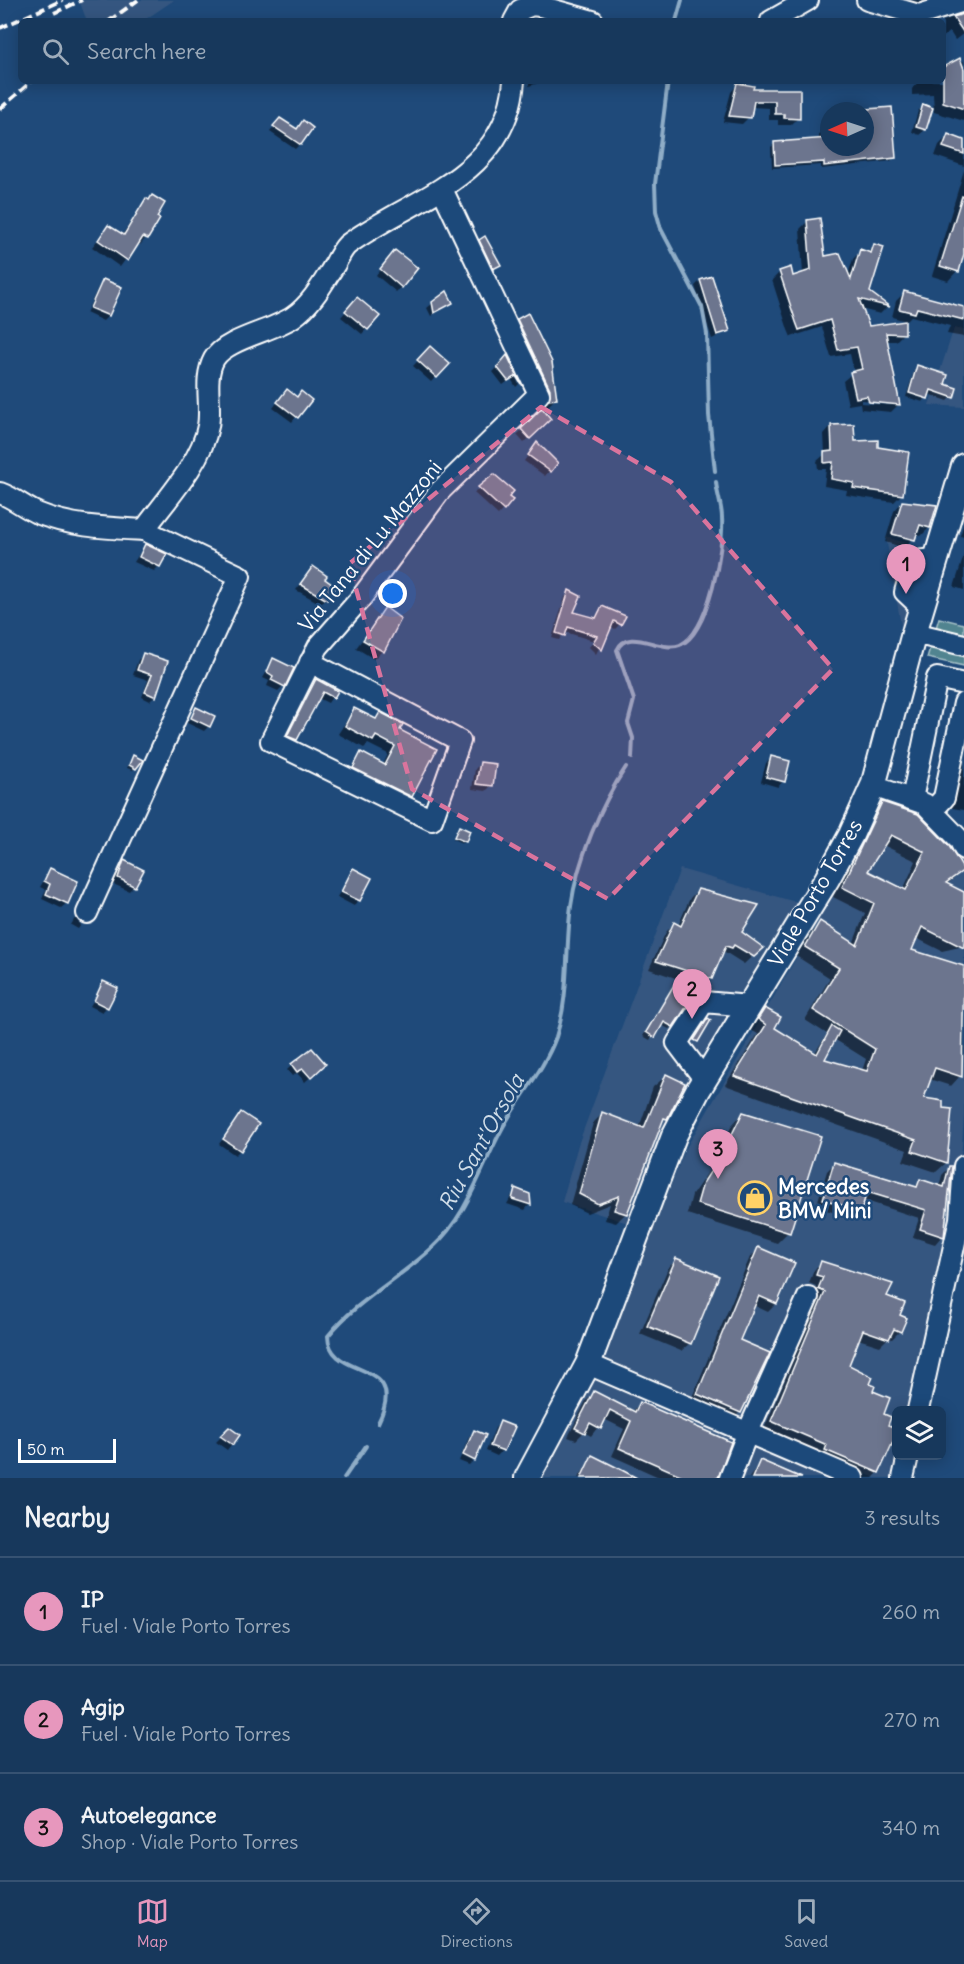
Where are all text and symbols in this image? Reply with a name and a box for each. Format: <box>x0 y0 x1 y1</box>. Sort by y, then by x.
search box <box>18 18 946 84</box>
icon: search <box>39 35 72 68</box>
text: Search here <box>87 37 206 65</box>
north arrow <box>820 102 874 156</box>
street label: Via Tana di Lu Mazzoni <box>292 455 448 637</box>
pin: 1 <box>886 544 926 594</box>
your location <box>378 579 407 608</box>
street label: Viale Porto Torres <box>762 814 868 972</box>
pin: 2 <box>672 970 712 1019</box>
water label: Riu Sant'Orsola <box>432 1068 531 1215</box>
pin: 3 <box>698 1130 738 1179</box>
place label: Mercedes BMW Mini <box>778 1173 871 1224</box>
shop icon: Mercedes BMW Mini <box>737 1180 773 1216</box>
map controls <box>892 1406 946 1460</box>
button: layers <box>892 1406 946 1460</box>
scale bar <box>18 1436 116 1464</box>
text: 50 m <box>27 1439 65 1459</box>
text: Nearby <box>24 1501 110 1534</box>
text: 3 results <box>864 1505 940 1530</box>
text: IP <box>81 1585 104 1613</box>
text: 1 <box>40 1599 47 1624</box>
text: 260 m <box>882 1599 940 1624</box>
text: Fuel · Viale Porto Torres <box>81 1613 291 1638</box>
text: Agip <box>81 1693 125 1721</box>
text: 2 <box>38 1707 49 1732</box>
text: 270 m <box>884 1707 940 1732</box>
text: Fuel · Viale Porto Torres <box>81 1721 291 1746</box>
text: Autoelegance <box>81 1801 217 1829</box>
text: 3 <box>38 1815 49 1840</box>
text: 340 m <box>882 1815 940 1840</box>
text: Shop · Viale Porto Torres <box>81 1829 298 1854</box>
tab: Map <box>136 1895 169 1951</box>
tab: Directions <box>440 1895 513 1951</box>
tab: Saved <box>784 1895 828 1951</box>

